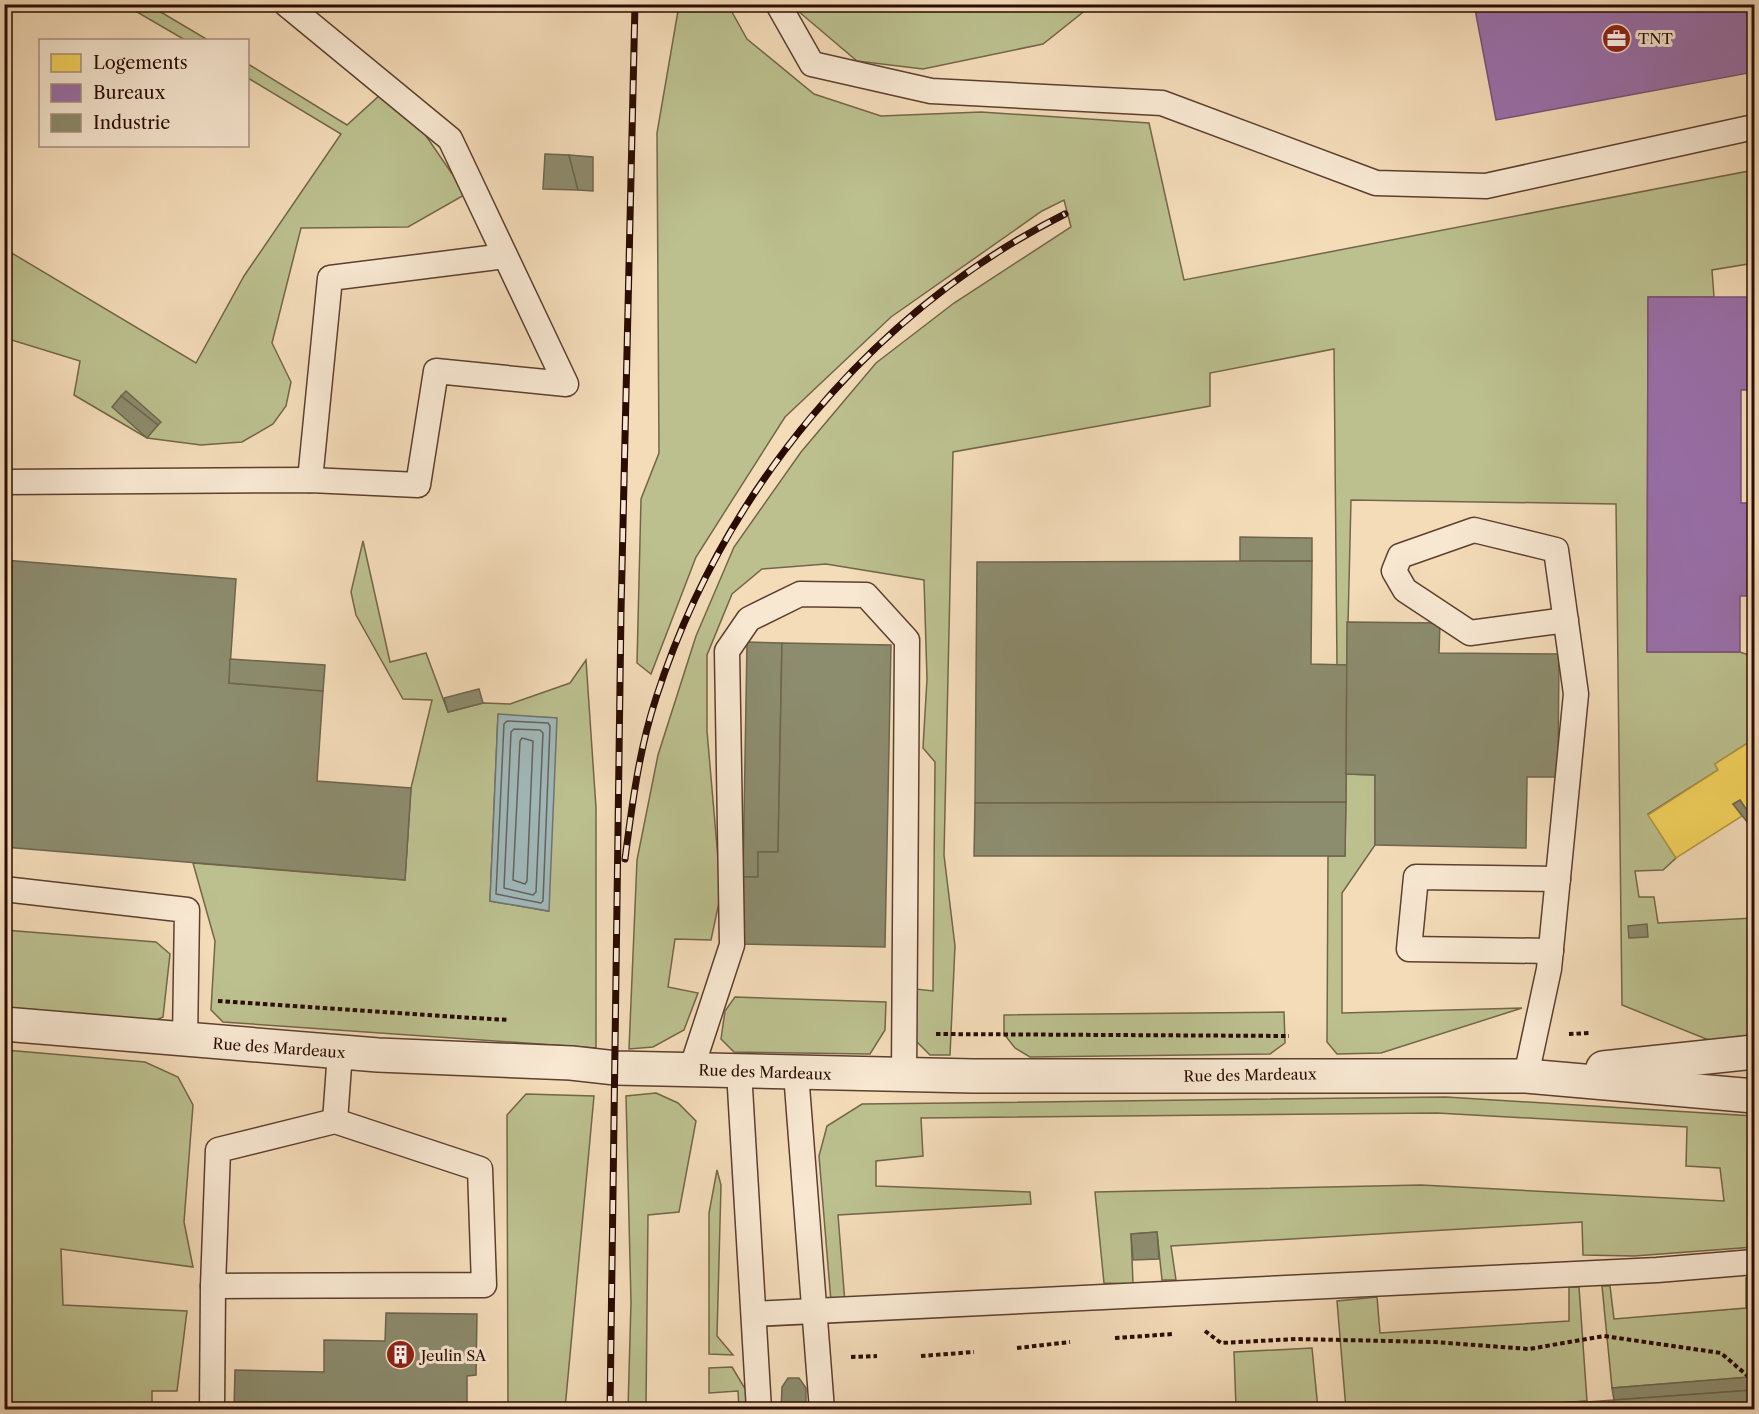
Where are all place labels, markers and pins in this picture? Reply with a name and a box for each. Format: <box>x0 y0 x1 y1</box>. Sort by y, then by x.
office icon: TNT <box>1601 22 1633 54</box>
place label: TNT <box>1638 29 1674 48</box>
building icon: Jeulin SA <box>384 1339 416 1371</box>
place label: Jeulin SA <box>419 1346 487 1365</box>

